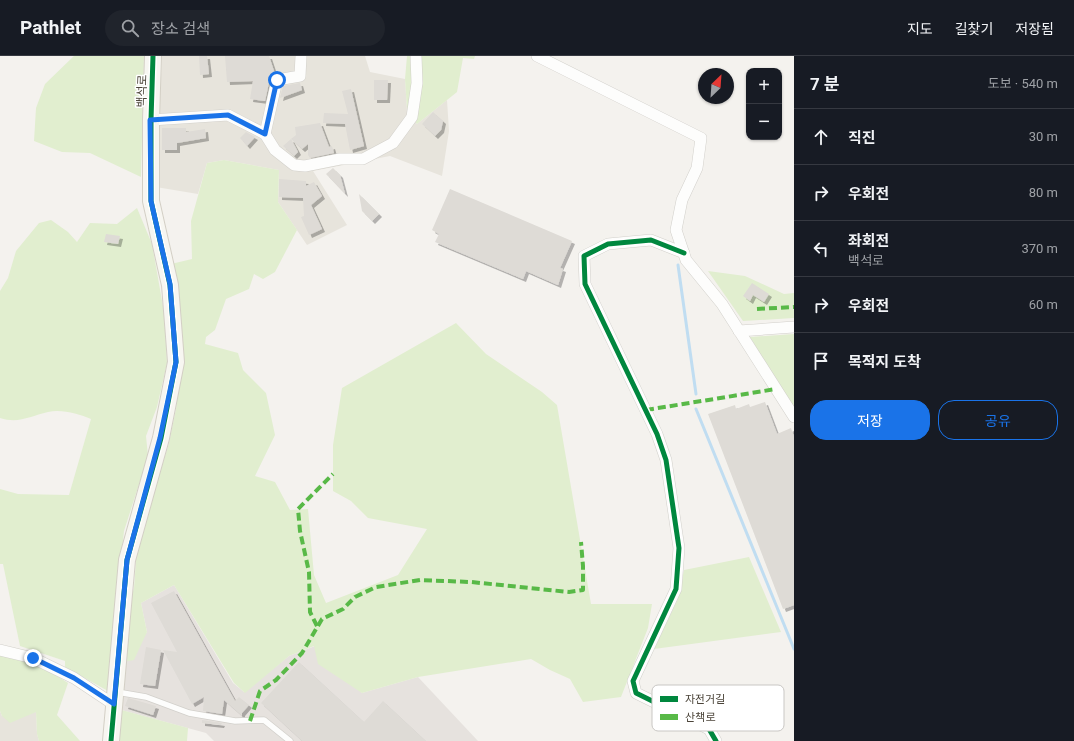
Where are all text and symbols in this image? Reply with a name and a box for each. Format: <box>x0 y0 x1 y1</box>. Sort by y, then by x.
search box <box>105 10 385 46</box>
text: Pathlet <box>20 16 81 39</box>
icon: search <box>119 17 141 39</box>
text: 장소 검색 <box>151 20 210 38</box>
text: 지도 <box>907 21 933 37</box>
text: 길찾기 <box>955 21 993 37</box>
text: 저장됨 <box>1015 21 1054 37</box>
north arrow <box>698 68 734 104</box>
map controls <box>746 68 782 140</box>
button: + <box>746 68 782 104</box>
route start <box>268 71 286 89</box>
street label: 백석로 <box>134 74 150 108</box>
text: 7 분 <box>810 74 840 94</box>
text: 도보 · 540 m <box>988 76 1058 91</box>
button: − <box>746 104 782 140</box>
icon: ahead <box>810 126 832 148</box>
text: 직진 <box>848 129 876 147</box>
text: 30 m <box>1029 129 1058 144</box>
icon: right <box>810 182 832 204</box>
text: 우회전 <box>848 185 889 203</box>
text: 80 m <box>1029 185 1058 200</box>
text: 좌회전 <box>848 232 889 250</box>
icon: left <box>810 238 832 260</box>
text: 370 m <box>1021 241 1058 256</box>
text: 백석로 <box>848 253 884 268</box>
icon: right <box>810 294 832 316</box>
text: 우회전 <box>848 297 889 315</box>
text: 60 m <box>1029 297 1058 312</box>
icon: arrive <box>810 350 832 372</box>
text: 목적지 도착 <box>848 353 921 371</box>
button: 저장 <box>810 400 930 440</box>
button: 공유 <box>938 400 1058 440</box>
route end <box>24 649 42 667</box>
legend <box>652 685 784 731</box>
text: 자전거길 <box>685 693 725 706</box>
text: 산책로 <box>685 711 715 724</box>

